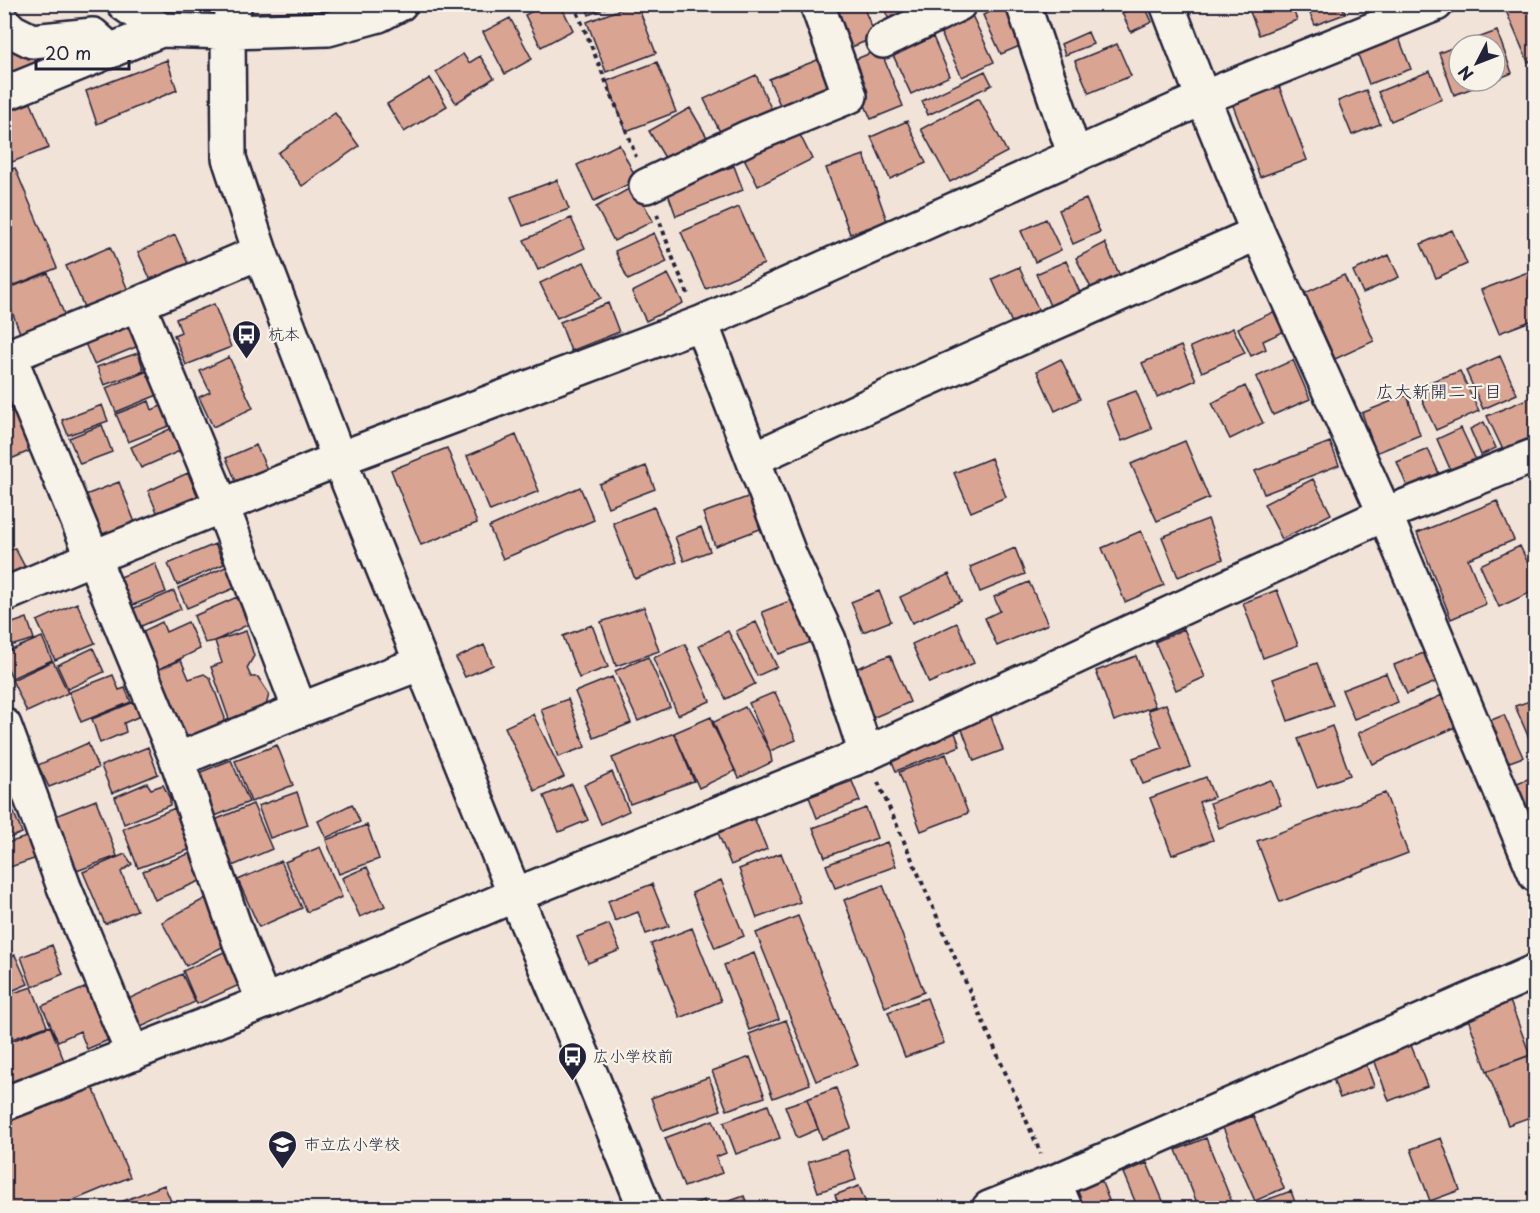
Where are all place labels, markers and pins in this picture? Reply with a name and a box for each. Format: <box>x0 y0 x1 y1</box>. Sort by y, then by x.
bus stop icon: 杭本 <box>231 318 263 360</box>
place label: 杭本 <box>268 321 300 345</box>
bus stop icon: 広小学校前 <box>556 1040 588 1082</box>
place label: 広小学校前 <box>593 1043 673 1067</box>
school or university icon: 市立広小学校 <box>267 1128 299 1170</box>
place label: 市立広小学校 <box>304 1131 400 1155</box>

